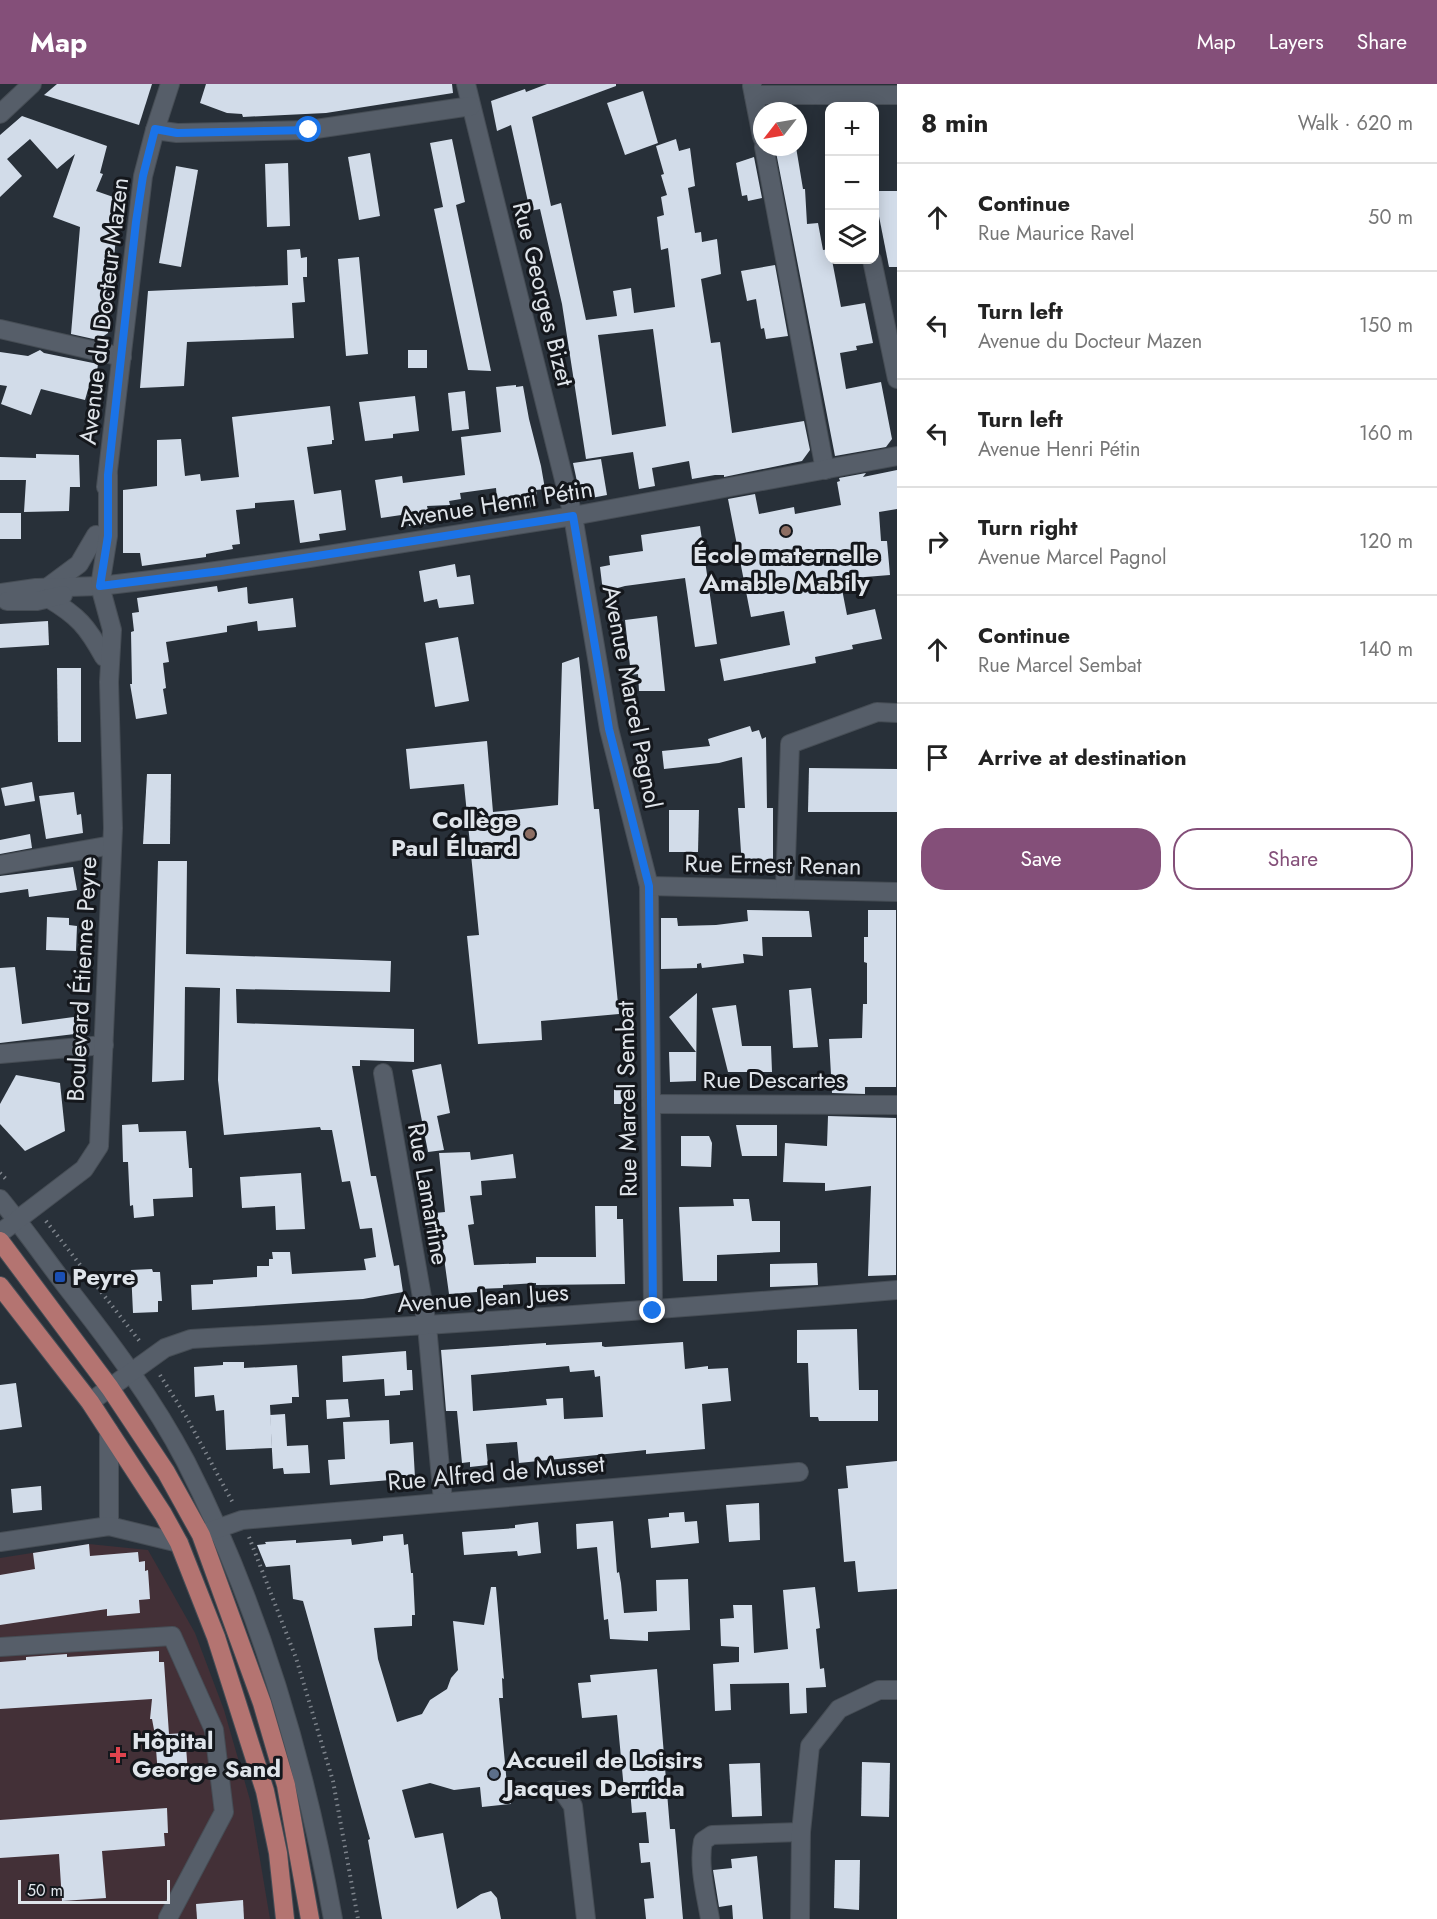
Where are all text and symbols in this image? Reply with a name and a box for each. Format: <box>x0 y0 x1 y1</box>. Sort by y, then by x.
text: Map <box>30 22 87 63</box>
text: Map <box>1197 27 1236 57</box>
text: Layers <box>1269 27 1324 57</box>
text: Share <box>1357 27 1407 57</box>
north arrow <box>753 102 807 156</box>
map controls <box>825 102 879 264</box>
button: + <box>825 102 879 156</box>
text: 8 min <box>921 104 989 142</box>
text: Walk · 620 m <box>1298 109 1413 138</box>
route start <box>295 116 321 142</box>
button: − <box>825 156 879 210</box>
street label: Avenue du Docteur Mazen <box>70 175 137 447</box>
text: Continue <box>978 187 1070 219</box>
street label: Rue Georges Bizet <box>504 198 583 390</box>
icon: ahead <box>921 201 954 234</box>
text: 50 m <box>1368 203 1413 232</box>
button: layers <box>825 210 879 264</box>
text: Rue Maurice Ravel <box>978 219 1134 248</box>
text: Turn left <box>978 295 1063 327</box>
icon: left <box>921 309 954 342</box>
text: 150 m <box>1359 311 1413 340</box>
text: Avenue du Docteur Mazen <box>978 327 1202 356</box>
text: Turn left <box>978 403 1063 435</box>
icon: left <box>921 417 954 450</box>
text: 160 m <box>1359 419 1413 448</box>
text: Avenue Henri Pétin <box>978 435 1141 464</box>
street label: Avenue Henri Pétin <box>397 471 595 536</box>
text: Turn right <box>978 511 1078 543</box>
marker: École maternelle Amable Mabily <box>779 524 793 538</box>
icon: right <box>921 525 954 558</box>
text: 120 m <box>1359 527 1413 556</box>
place label: École maternelle Amable Mabily <box>693 537 879 600</box>
text: Avenue Marcel Pagnol <box>978 543 1167 572</box>
street label: Avenue Marcel Pagnol <box>594 583 671 811</box>
text: Continue <box>978 619 1070 651</box>
icon: ahead <box>921 633 954 666</box>
text: 140 m <box>1359 635 1413 664</box>
text: Rue Marcel Sembat <box>978 651 1142 680</box>
icon: arrive <box>921 741 954 774</box>
text: Arrive at destination <box>978 741 1187 773</box>
place label: Collège Paul Éluard <box>391 802 518 865</box>
marker: Collège Paul Éluard <box>523 827 537 841</box>
button: Save <box>921 828 1161 890</box>
button: Share <box>1173 828 1413 890</box>
street label: Rue Ernest Renan <box>684 845 862 884</box>
street label: Boulevard Étienne Peyre <box>58 856 105 1102</box>
street label: Rue Marcel Sembat <box>607 1000 646 1197</box>
street label: Rue Descartes <box>703 1062 846 1097</box>
street label: Rue Lamartine <box>399 1120 458 1268</box>
place label: Peyre <box>72 1259 135 1294</box>
marker: Peyre <box>53 1270 67 1284</box>
street label: Avenue Jean Jues <box>396 1274 570 1321</box>
route end <box>639 1297 665 1323</box>
street label: Rue Alfred de Musset <box>386 1446 606 1499</box>
place label: Hôpital George Sand <box>132 1723 281 1786</box>
place label: Accueil de Loisirs Jacques Derrida <box>502 1742 703 1805</box>
marker: Hôpital George Sand <box>109 1746 127 1764</box>
marker: Accueil de Loisirs Jacques Derrida <box>487 1767 501 1781</box>
scale bar <box>18 1877 170 1904</box>
text: 50 m <box>27 1879 63 1902</box>

